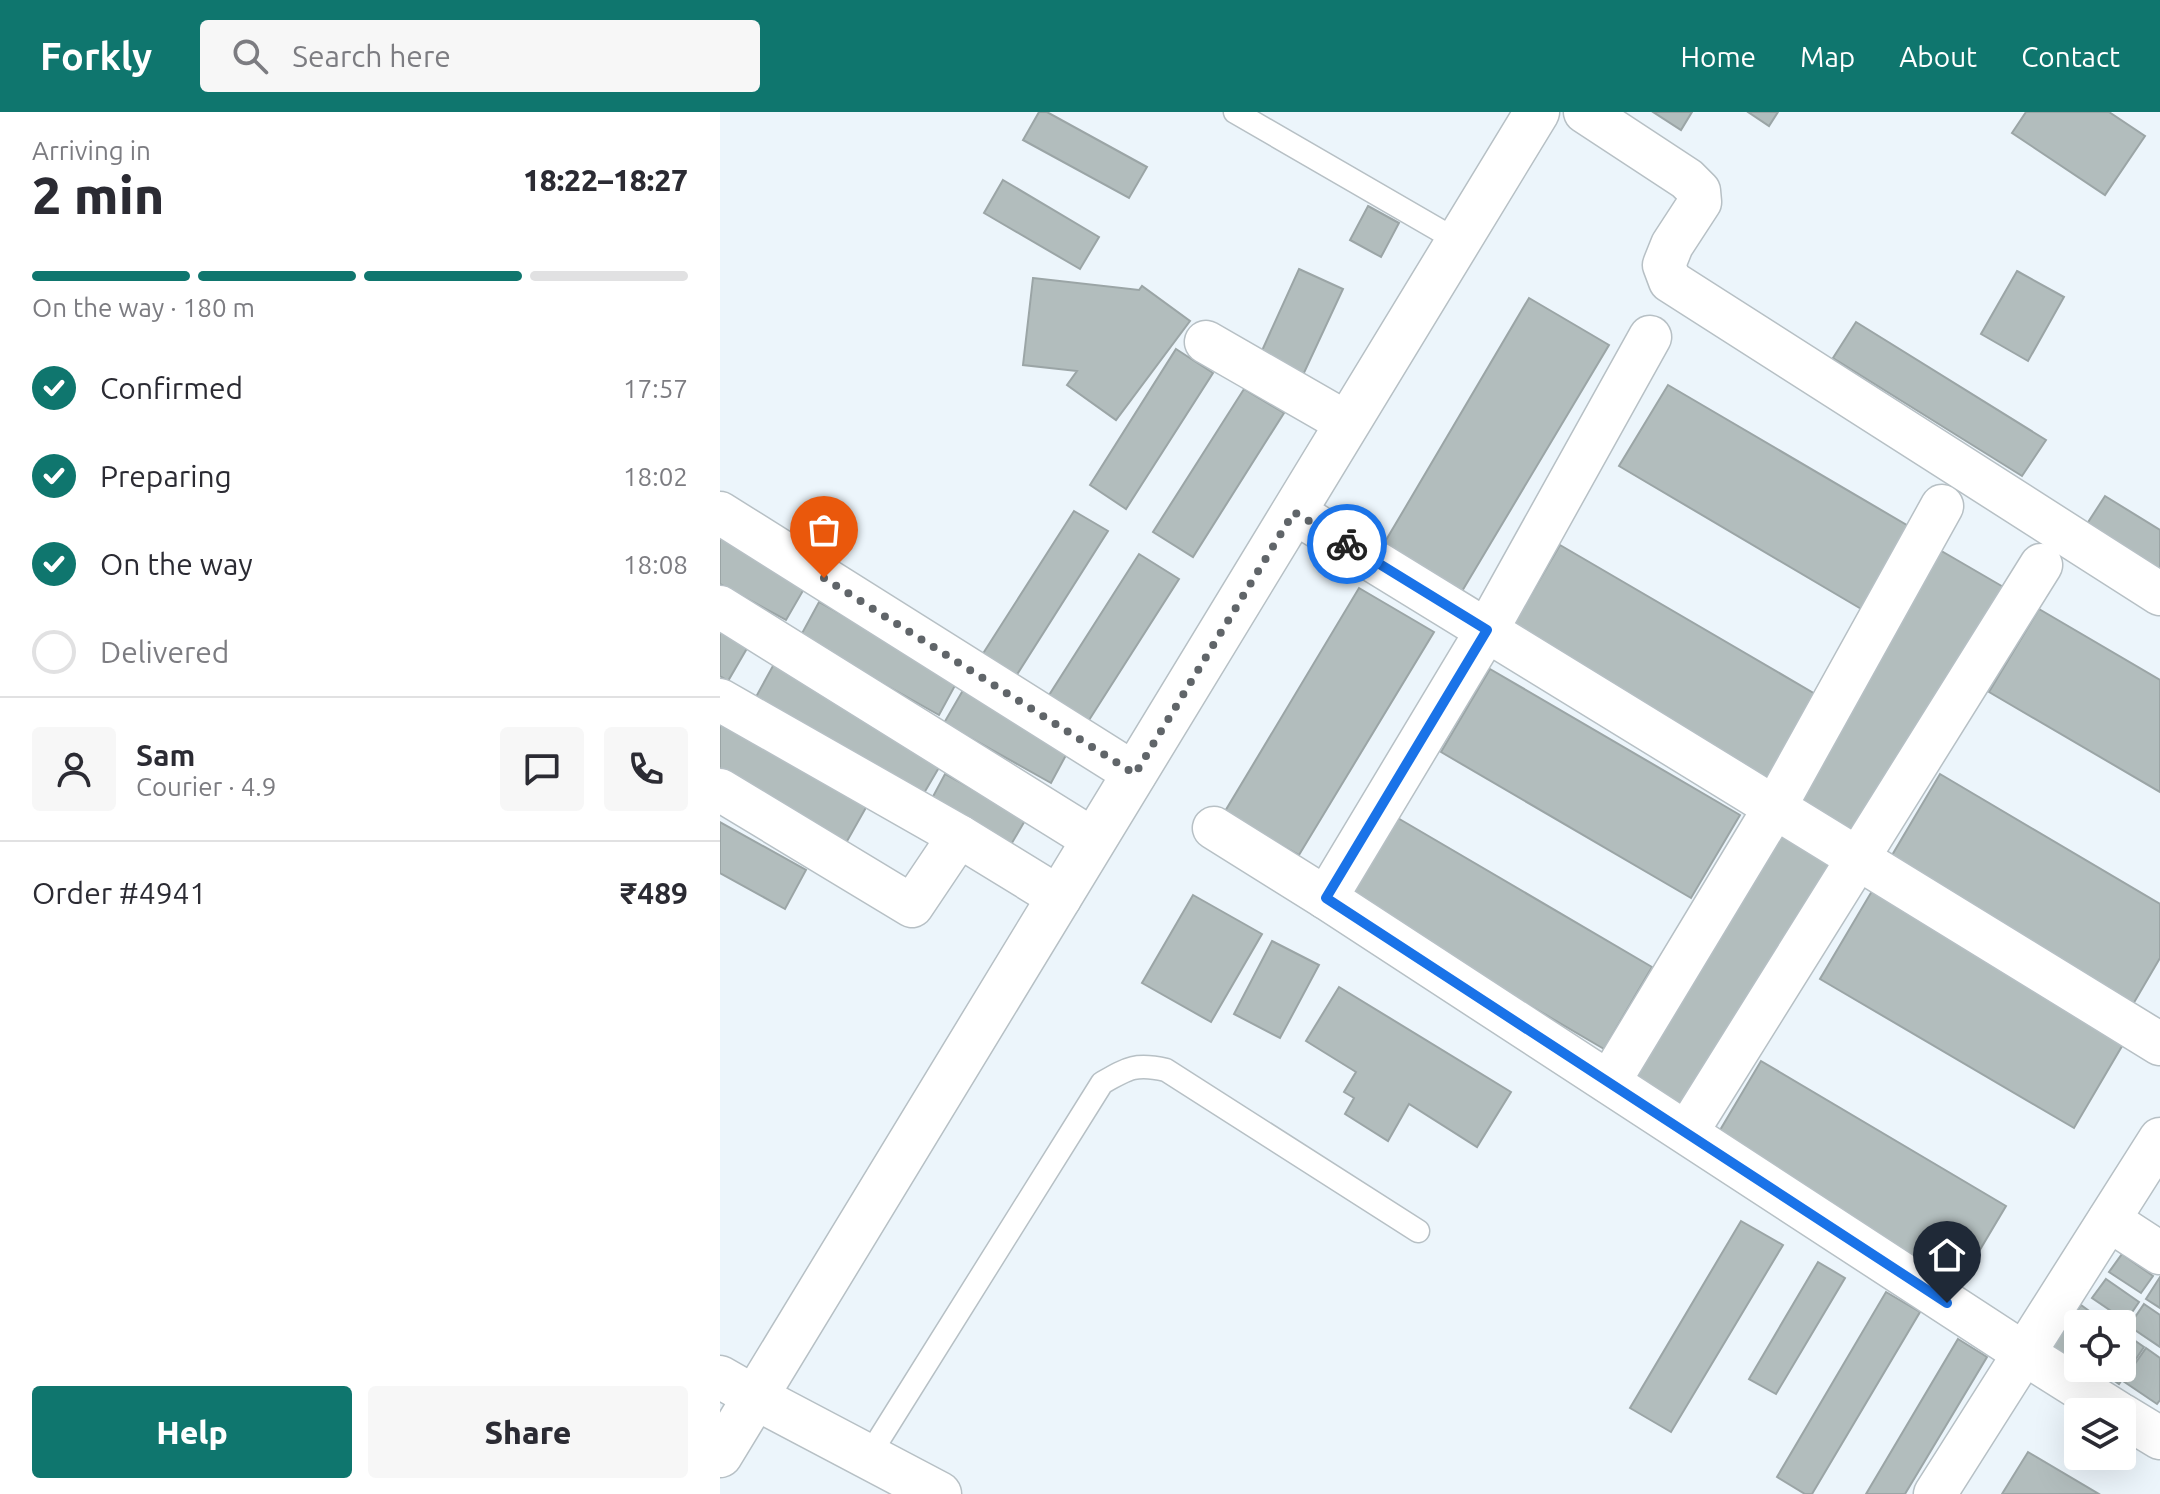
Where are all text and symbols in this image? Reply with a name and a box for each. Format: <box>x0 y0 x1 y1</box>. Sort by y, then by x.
search box <box>200 20 760 92</box>
icon: search <box>228 34 272 78</box>
text: Forkly <box>40 35 152 77</box>
text: Search here <box>292 39 451 73</box>
text: Home <box>1681 41 1756 72</box>
text: Map <box>1800 41 1855 72</box>
text: About <box>1899 41 1977 72</box>
text: Contact <box>2021 41 2120 72</box>
text: Arriving in <box>32 136 151 165</box>
text: 18:22–18:27 <box>523 163 688 197</box>
text: 2 min <box>32 166 164 224</box>
text: On the way · 180 m <box>32 293 255 322</box>
icon: check <box>32 366 76 410</box>
text: Confirmed <box>100 371 243 405</box>
text: 17:57 <box>623 374 688 403</box>
icon: check <box>32 454 76 498</box>
text: Preparing <box>100 459 232 493</box>
text: 18:02 <box>623 462 688 491</box>
pin <box>790 496 858 578</box>
courier <box>1307 504 1387 584</box>
icon: bag <box>802 508 846 552</box>
icon: bike <box>1325 522 1369 566</box>
icon: check <box>32 542 76 586</box>
text: On the way <box>100 547 253 581</box>
text: 18:08 <box>623 550 688 579</box>
text: Delivered <box>100 635 229 669</box>
button: person <box>32 727 116 811</box>
button: chat <box>500 727 584 811</box>
button: phone <box>604 727 688 811</box>
text: Sam <box>136 738 195 772</box>
text: Courier · 4.9 <box>136 772 276 801</box>
text: Order #4941 <box>32 876 206 910</box>
text: ₹489 <box>620 876 688 910</box>
pin <box>1913 1221 1981 1303</box>
icon: home <box>1925 1233 1969 1277</box>
map controls <box>2064 1310 2136 1470</box>
button: locate <box>2064 1310 2136 1382</box>
button: Help <box>32 1386 352 1478</box>
button: Share <box>368 1386 688 1478</box>
button: layers <box>2064 1398 2136 1470</box>

